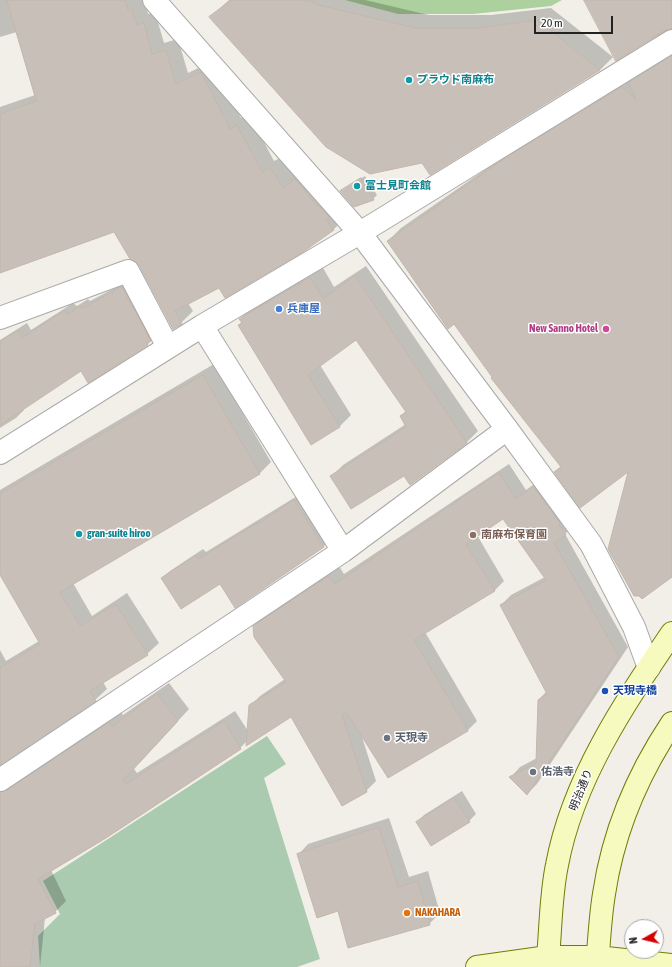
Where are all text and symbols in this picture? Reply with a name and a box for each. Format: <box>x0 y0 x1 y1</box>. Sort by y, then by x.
scale bar <box>536 8 615 34</box>
text: 20 m <box>541 16 563 30</box>
place label: プラウド南麻布 <box>417 73 494 87</box>
marker: プラウド南麻布 <box>404 75 414 85</box>
place label: 富士見町会館 <box>365 179 431 193</box>
marker: 富士見町会館 <box>352 181 362 191</box>
place label: 兵庫屋 <box>287 302 320 316</box>
marker: 兵庫屋 <box>274 304 284 314</box>
place label: New Sanno Hotel <box>529 322 598 336</box>
marker: New Sanno Hotel <box>601 324 611 334</box>
place label: gran-suite hiroo <box>87 527 151 541</box>
place label: 南麻布保育園 <box>481 528 547 542</box>
marker: gran-suite hiroo <box>74 529 84 539</box>
marker: 南麻布保育園 <box>468 530 478 540</box>
place label: 天現寺橋 <box>613 684 657 698</box>
marker: 天現寺橋 <box>600 686 610 696</box>
place label: 天現寺 <box>395 731 428 745</box>
marker: 天現寺 <box>382 733 392 743</box>
place label: 佑浩寺 <box>541 765 574 779</box>
marker: 佑浩寺 <box>528 767 538 777</box>
street label: 明治通り <box>567 767 595 813</box>
place label: NAKAHARA <box>415 906 460 920</box>
marker: NAKAHARA <box>402 908 412 918</box>
north arrow <box>624 919 664 959</box>
text: N <box>627 936 640 945</box>

